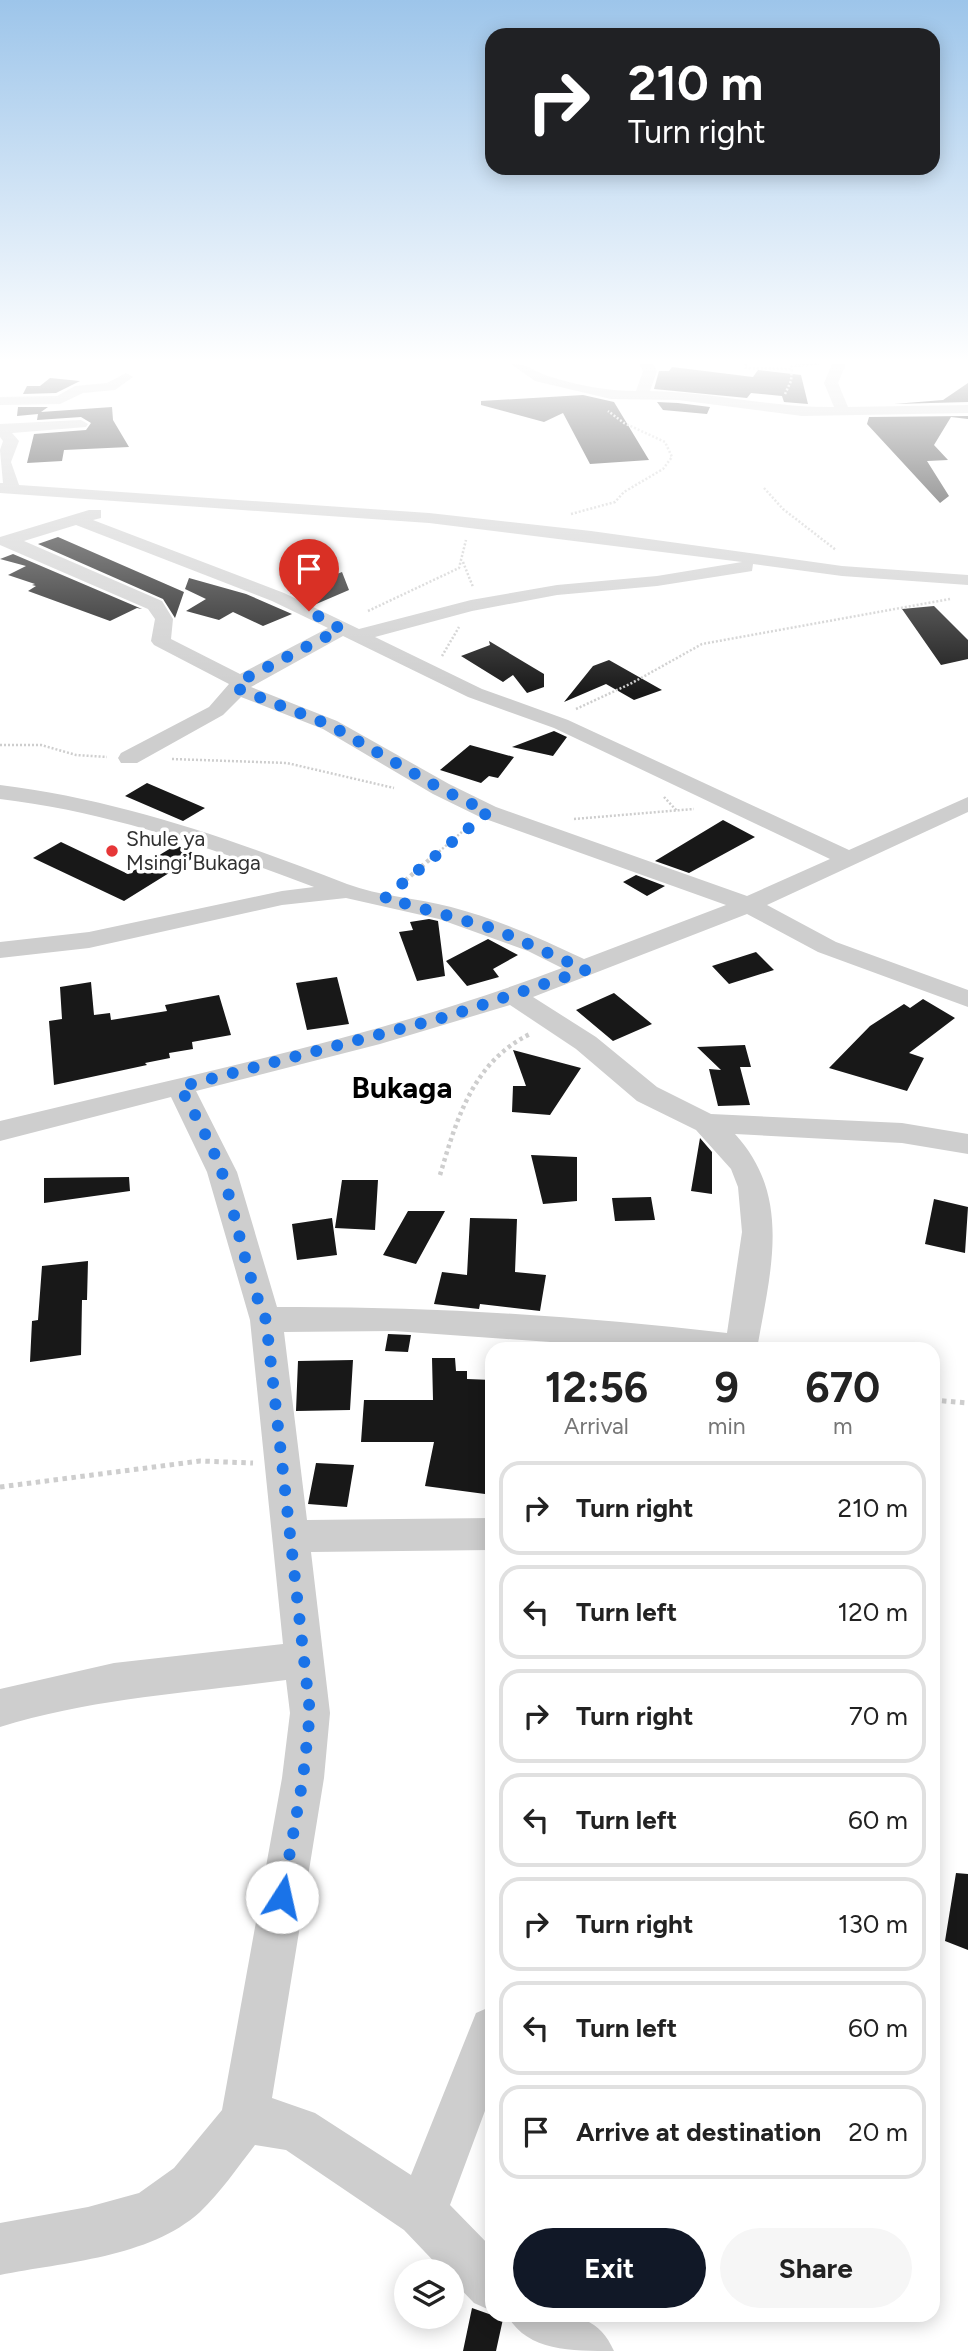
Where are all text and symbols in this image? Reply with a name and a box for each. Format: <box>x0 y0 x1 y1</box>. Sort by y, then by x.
text: 210 m <box>628 53 763 112</box>
icon: right <box>513 56 604 147</box>
text: Turn right <box>628 113 766 151</box>
pin <box>279 539 339 611</box>
icon: arrive <box>290 550 328 588</box>
place label: Shule ya Msingi Bukaga <box>126 826 261 875</box>
marker: Shule ya Msingi Bukaga <box>104 843 120 859</box>
district label: Bukaga <box>352 1069 452 1106</box>
text: 12:56 <box>545 1362 648 1413</box>
text: 9 <box>715 1362 739 1413</box>
text: 670 <box>805 1362 880 1413</box>
text: Arrival <box>564 1412 629 1440</box>
text: min <box>708 1412 746 1440</box>
text: m <box>833 1412 853 1440</box>
icon: right <box>517 1489 555 1527</box>
text: Turn right <box>576 1492 693 1524</box>
text: 210 m <box>838 1492 908 1524</box>
icon: left <box>517 1593 555 1631</box>
text: Turn left <box>576 1596 677 1628</box>
text: 120 m <box>838 1596 908 1628</box>
icon: right <box>517 1697 555 1735</box>
text: Turn right <box>576 1700 693 1732</box>
text: 70 m <box>849 1700 908 1732</box>
icon: left <box>517 1801 555 1839</box>
text: Turn left <box>576 1804 677 1836</box>
text: 60 m <box>848 1804 908 1836</box>
position arrow <box>245 1860 319 1934</box>
icon: right <box>517 1905 555 1943</box>
text: Turn right <box>576 1908 693 1940</box>
text: 130 m <box>838 1908 908 1940</box>
icon: left <box>517 2009 555 2047</box>
text: Turn left <box>576 2012 677 2044</box>
text: 60 m <box>848 2012 908 2044</box>
icon: arrive <box>517 2113 555 2151</box>
text: Arrive at destination <box>576 2116 821 2148</box>
text: 20 m <box>848 2116 908 2148</box>
button: Exit <box>513 2228 706 2308</box>
button: Share <box>720 2228 912 2308</box>
map controls <box>394 2259 464 2329</box>
button: layers <box>394 2259 464 2329</box>

